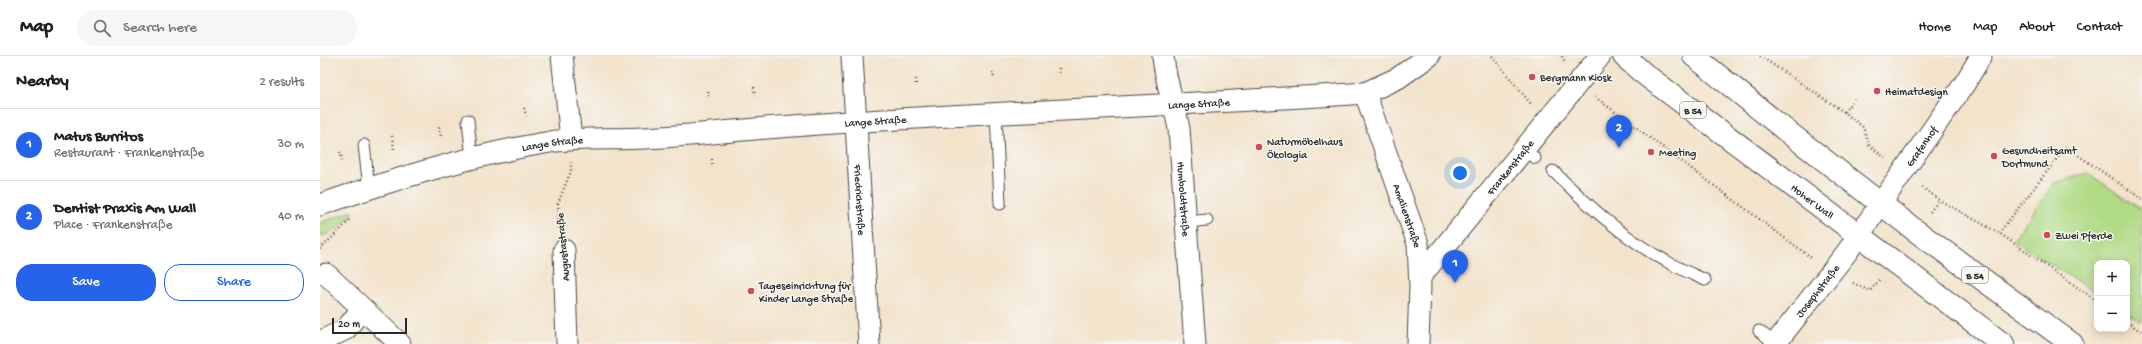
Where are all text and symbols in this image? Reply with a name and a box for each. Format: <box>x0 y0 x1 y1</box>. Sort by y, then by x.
search box <box>77 10 357 46</box>
text: Map <box>20 16 53 39</box>
icon: search <box>91 17 113 39</box>
text: Search here <box>123 19 197 37</box>
text: Home <box>1919 19 1951 36</box>
text: Map <box>1973 19 1997 36</box>
text: About <box>2019 19 2055 36</box>
text: Contact <box>2077 19 2122 36</box>
text: Nearby <box>16 72 69 92</box>
marker: Bergmann Kiosk <box>1527 72 1537 82</box>
place label: Bergmann Kiosk <box>1539 73 1613 85</box>
text: 2 results <box>259 75 304 90</box>
marker: Heimatdesign <box>1872 86 1882 96</box>
place label: Heimatdesign <box>1885 87 1949 99</box>
street label: Lange Straße <box>1168 97 1231 113</box>
road number: B 54 <box>1680 102 1706 118</box>
street label: Lange Straße <box>844 114 907 130</box>
pin: 2 <box>1606 115 1632 148</box>
street label: Grafenhof <box>1904 123 1942 170</box>
text: Matus Burritos <box>54 128 143 146</box>
street label: Lange Straße <box>521 135 584 155</box>
text: 1 <box>26 137 32 152</box>
text: 30 m <box>278 137 304 152</box>
place label: Naturmöbelhaus Ökologia <box>1267 137 1343 162</box>
street label: Frankenstraße <box>1485 138 1537 199</box>
marker: Naturmöbelhaus Ökologia <box>1254 142 1264 152</box>
text: Restaurant · Frankenstraße <box>54 146 204 161</box>
place label: Gesundheitsamt Dortmund <box>2001 146 2078 171</box>
marker: Meeting <box>1646 147 1656 157</box>
place label: Meeting <box>1659 148 1696 160</box>
marker: Gesundheitsamt Dortmund <box>1989 151 1999 161</box>
street label: Humboldtstraße <box>1173 161 1191 237</box>
street label: Friedrichstraße <box>850 163 867 236</box>
your location <box>1450 163 1470 183</box>
street label: Hoher Wall <box>1788 182 1836 223</box>
street label: Amalienstraße <box>1389 183 1422 248</box>
text: Dentist Praxis Am Wall <box>54 200 196 218</box>
text: 2 <box>26 209 32 224</box>
text: 40 m <box>278 209 304 224</box>
street label: Augustastraße <box>555 212 573 282</box>
text: Place · Frankenstraße <box>54 218 172 233</box>
marker: Zwei Pferde <box>2042 230 2052 240</box>
place label: Zwei Pferde <box>2055 230 2113 243</box>
pin: 1 <box>1442 250 1468 283</box>
map controls <box>2094 260 2130 332</box>
button: + <box>2094 260 2130 296</box>
street label: Josephstraße <box>1794 263 1843 320</box>
button: Save <box>16 264 156 301</box>
button: Share <box>164 264 304 301</box>
road number: B 54 <box>1962 267 1988 283</box>
place label: Tageseinrichtung für Kinder Lange Straße <box>758 280 853 306</box>
marker: Tageseinrichtung für Kinder Lange Straße <box>746 286 756 296</box>
button: − <box>2094 296 2130 332</box>
scale bar <box>332 316 407 335</box>
text: 20 m <box>338 319 360 331</box>

